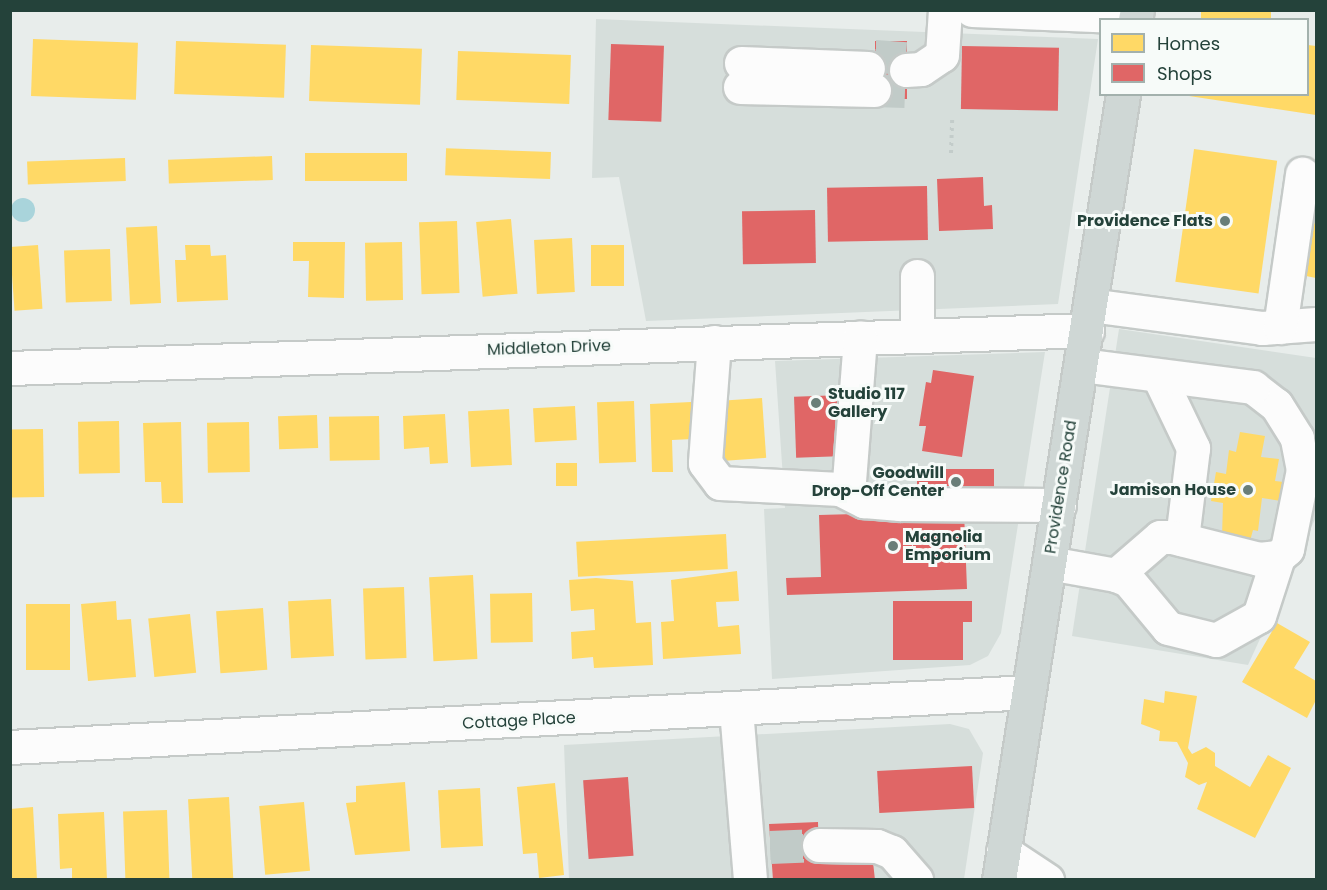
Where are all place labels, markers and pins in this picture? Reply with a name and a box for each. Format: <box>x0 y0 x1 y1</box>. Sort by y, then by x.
place label: Providence Flats <box>1077 211 1213 231</box>
marker: Providence Flats <box>1218 214 1232 228</box>
place label: Studio 117 Gallery <box>828 384 905 422</box>
marker: Studio 117 Gallery <box>809 396 823 410</box>
place label: Goodwill Drop-Off Center <box>812 463 944 501</box>
marker: Goodwill Drop-Off Center <box>949 475 963 489</box>
place label: Jamison House <box>1109 480 1236 500</box>
marker: Jamison House <box>1241 483 1255 497</box>
place label: Magnolia Emporium <box>905 527 991 565</box>
marker: Magnolia Emporium <box>886 539 900 553</box>

